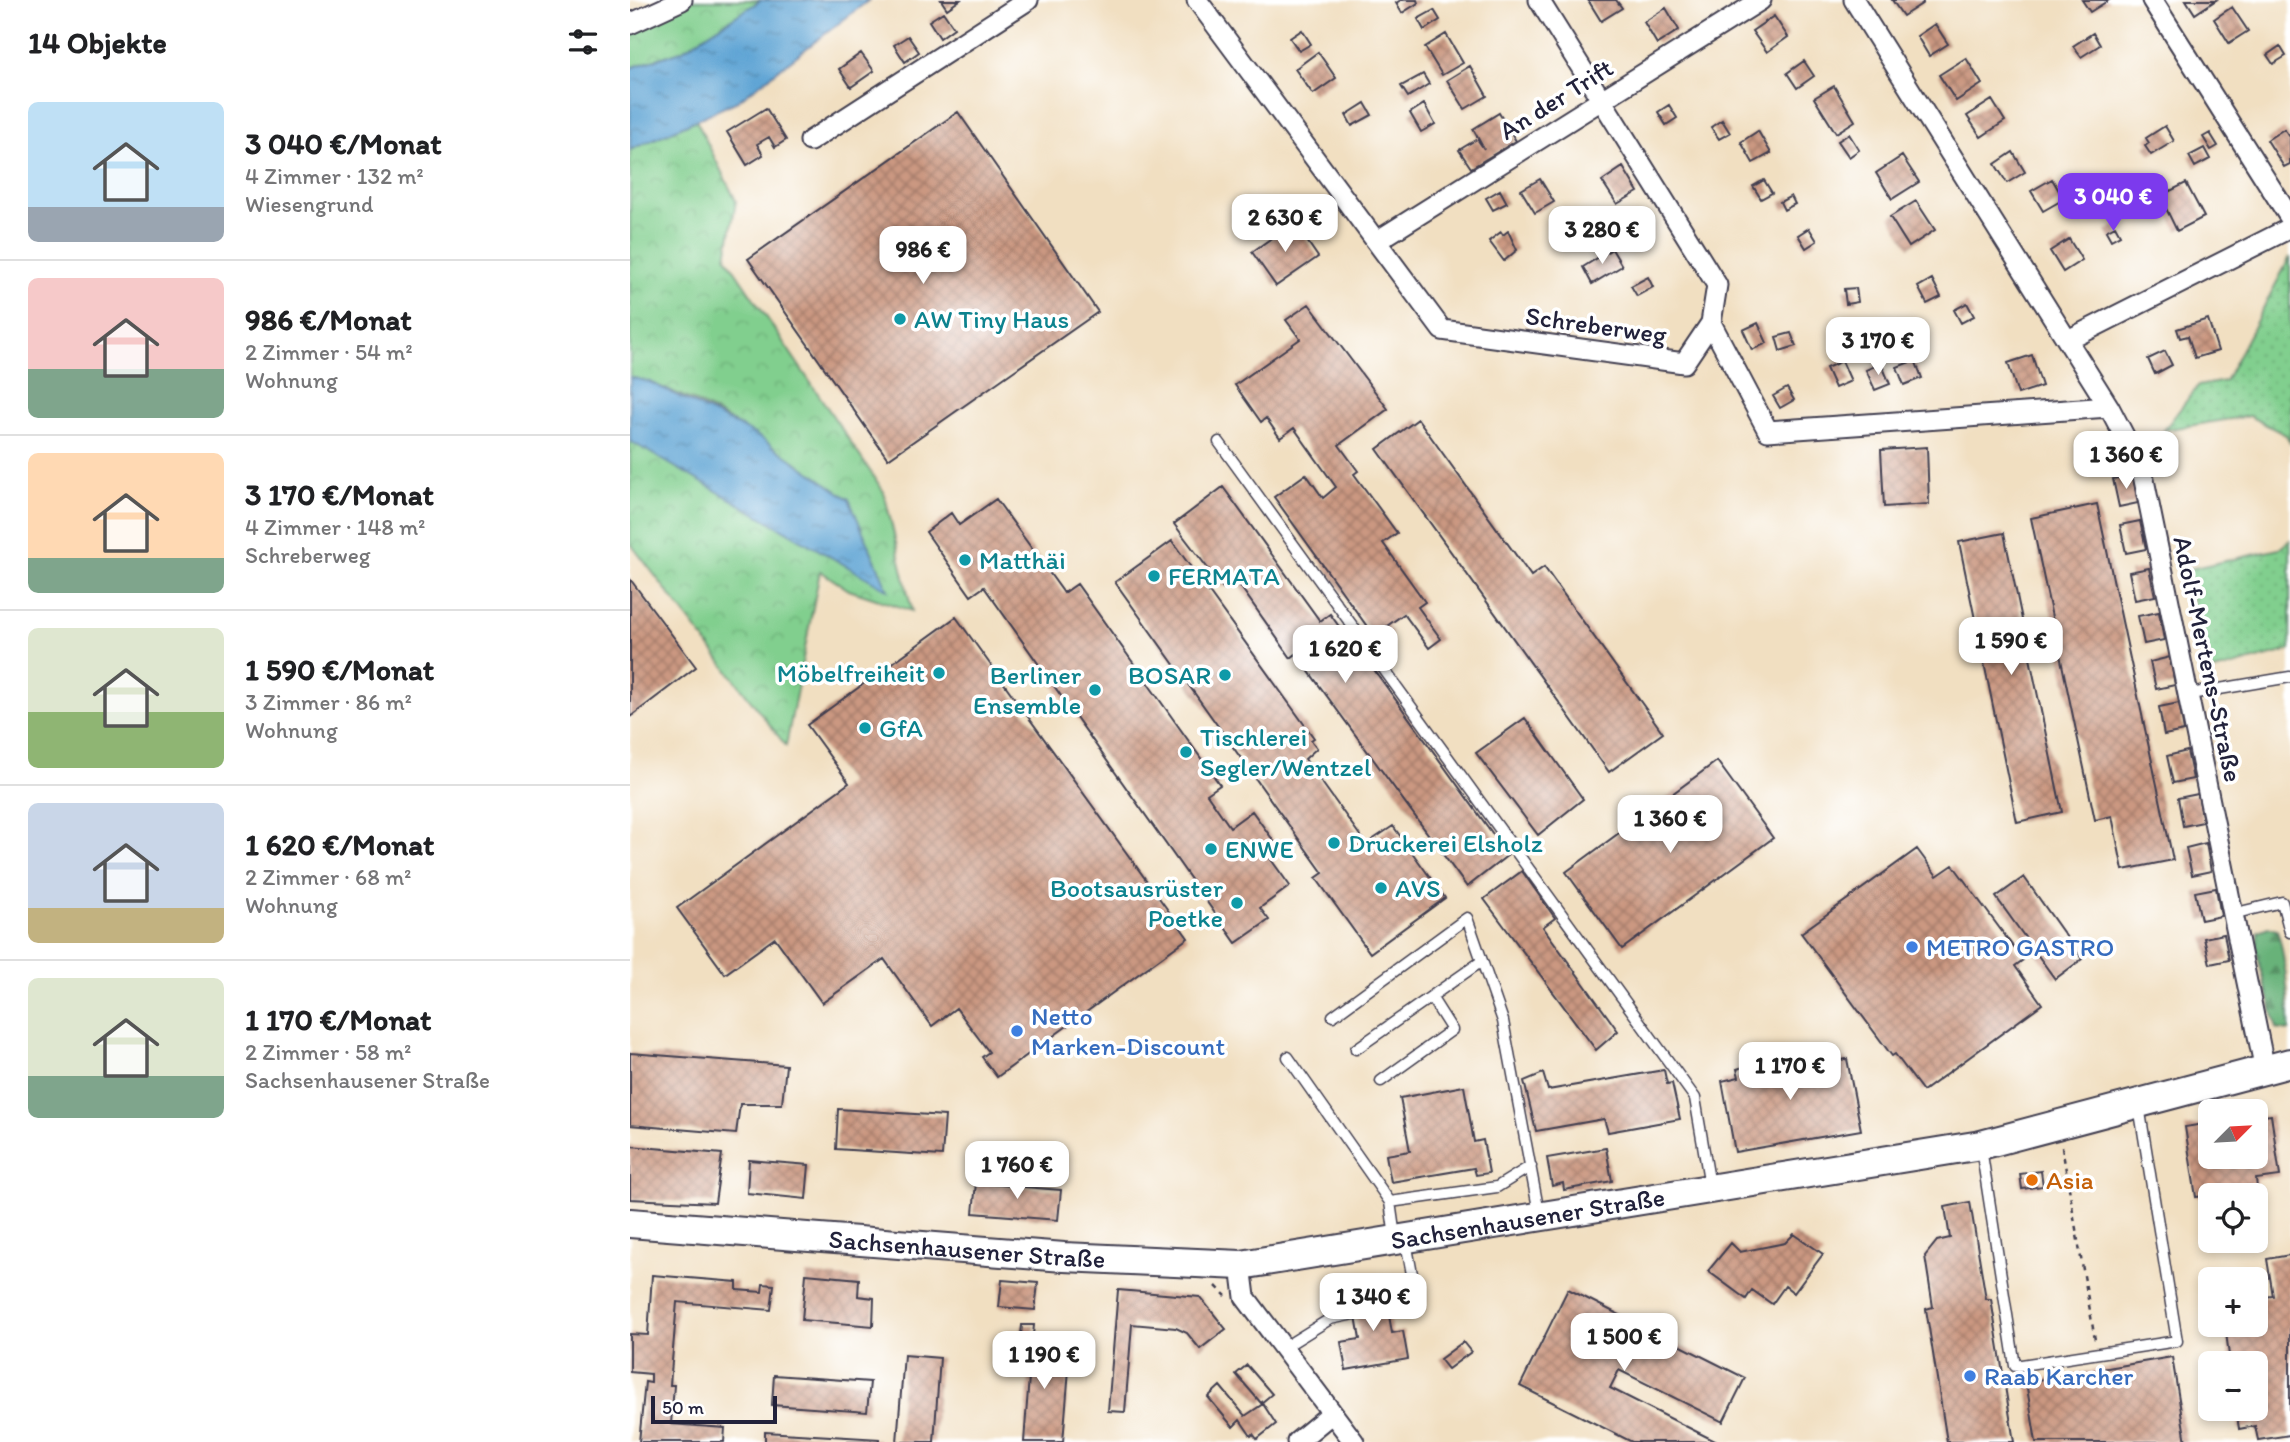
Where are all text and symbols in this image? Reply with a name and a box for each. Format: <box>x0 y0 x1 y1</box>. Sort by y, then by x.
icon: filters <box>564 23 602 61</box>
text: 14 Objekte <box>28 24 167 61</box>
street label: An der Trift <box>1493 51 1619 147</box>
text: 3 040 €/Monat <box>245 125 441 162</box>
icon: home <box>84 130 168 214</box>
text: 4 Zimmer · 132 m² <box>245 162 424 190</box>
pin: 3 040 € <box>2048 174 2178 233</box>
text: 3 040 € <box>2074 182 2152 210</box>
text: Wiesengrund <box>245 190 373 218</box>
pin: 2 630 € <box>1220 194 1350 254</box>
text: 2 630 € <box>1248 203 1322 231</box>
pin: 3 280 € <box>1537 206 1667 266</box>
text: 3 280 € <box>1565 215 1639 243</box>
pin: 986 € <box>874 226 972 286</box>
text: 986 € <box>895 235 951 263</box>
street label: Schreberweg <box>1523 299 1669 351</box>
text: 986 €/Monat <box>245 301 411 338</box>
place label: AW Tiny Haus <box>914 303 1069 335</box>
icon: home <box>84 306 168 390</box>
marker: AW Tiny Haus <box>892 311 908 327</box>
pin: 3 170 € <box>1813 318 1943 377</box>
text: 3 170 € <box>1842 326 1914 354</box>
text: 2 Zimmer · 54 m² <box>245 338 413 366</box>
text: Wohnung <box>245 366 338 394</box>
pin: 1 360 € <box>2061 432 2191 491</box>
text: 1 360 € <box>2089 440 2163 468</box>
text: 3 170 €/Monat <box>245 476 434 513</box>
icon: home <box>84 481 168 565</box>
text: 4 Zimmer · 148 m² <box>245 513 426 541</box>
street label: Adolf-Mertens-Straße <box>2166 533 2250 785</box>
text: Schreberweg <box>245 541 371 569</box>
place label: Matthäi <box>979 544 1066 576</box>
marker: Matthäi <box>957 552 973 568</box>
place label: FERMATA <box>1168 560 1280 592</box>
marker: FERMATA <box>1146 568 1162 584</box>
pin: 1 590 € <box>1946 618 2076 677</box>
pin: 1 620 € <box>1280 626 1410 685</box>
text: 1 590 € <box>1975 626 2047 654</box>
text: 1 620 € <box>1309 634 1381 662</box>
text: 1 590 €/Monat <box>245 651 434 688</box>
icon: home <box>84 656 168 740</box>
place label: Möbelfreiheit <box>777 657 925 689</box>
place label: Berliner Ensemble <box>973 659 1082 721</box>
place label: BOSAR <box>1128 659 1211 691</box>
marker: Möbelfreiheit <box>931 665 947 681</box>
marker: BOSAR <box>1217 667 1233 683</box>
marker: Berliner Ensemble <box>1087 682 1103 698</box>
text: 3 Zimmer · 86 m² <box>245 688 412 716</box>
place label: GfA <box>879 712 923 744</box>
text: Wohnung <box>245 716 338 744</box>
marker: GfA <box>857 720 873 736</box>
place label: Tischlerei Segler/Wentzel <box>1200 721 1371 783</box>
marker: Tischlerei Segler/Wentzel <box>1178 744 1194 760</box>
pin: 1 360 € <box>1605 796 1735 855</box>
text: 1 360 € <box>1633 804 1707 832</box>
text: 1 620 €/Monat <box>245 826 434 863</box>
place label: Druckerei Elsholz <box>1348 827 1543 859</box>
icon: home <box>84 831 168 915</box>
place label: ENWE <box>1225 833 1294 865</box>
marker: Druckerei Elsholz <box>1326 835 1342 851</box>
marker: ENWE <box>1203 841 1219 857</box>
text: 2 Zimmer · 68 m² <box>245 863 412 891</box>
place label: Bootsausrüster Poetke <box>1050 872 1224 934</box>
place label: AVS <box>1395 872 1441 904</box>
marker: AVS <box>1373 880 1389 896</box>
text: Wohnung <box>245 891 338 919</box>
marker: Bootsausrüster Poetke <box>1229 895 1245 911</box>
place label: METRO GASTRO <box>1926 931 2114 963</box>
marker: METRO GASTRO <box>1904 939 1920 955</box>
place label: Netto Marken-Discount <box>1031 1000 1226 1062</box>
text: 1 170 €/Monat <box>245 1001 431 1038</box>
icon: home <box>84 1006 168 1090</box>
marker: Netto Marken-Discount <box>1009 1023 1025 1039</box>
text: 2 Zimmer · 58 m² <box>245 1038 411 1066</box>
pin: 1 170 € <box>1725 1042 1855 1102</box>
text: 1 170 € <box>1755 1051 1825 1079</box>
text: Sachsenhausener Straße <box>245 1066 490 1094</box>
north arrow <box>2198 1099 2268 1169</box>
map controls <box>2198 1099 2268 1421</box>
pin: 1 760 € <box>952 1142 1082 1201</box>
text: 1 760 € <box>981 1150 1053 1178</box>
place label: Asia <box>2046 1164 2094 1196</box>
marker: Asia <box>2024 1172 2040 1188</box>
street label: Sachsenhausener Straße <box>1388 1181 1667 1256</box>
button: locate <box>2198 1183 2268 1253</box>
street label: Sachsenhausener Straße <box>828 1223 1106 1275</box>
button: + <box>2198 1267 2268 1337</box>
pin: 1 340 € <box>1308 1274 1438 1333</box>
text: 1 340 € <box>1336 1282 1410 1310</box>
pin: 1 500 € <box>1559 1314 1689 1373</box>
text: 1 500 € <box>1587 1322 1661 1350</box>
pin: 1 190 € <box>979 1332 1109 1391</box>
text: 1 190 € <box>1008 1340 1080 1368</box>
button: − <box>2198 1351 2268 1421</box>
place label: Raab Karcher <box>1984 1360 2134 1392</box>
marker: Raab Karcher <box>1962 1368 1978 1384</box>
scale bar <box>651 1393 777 1425</box>
text: 50 m <box>662 1396 704 1419</box>

